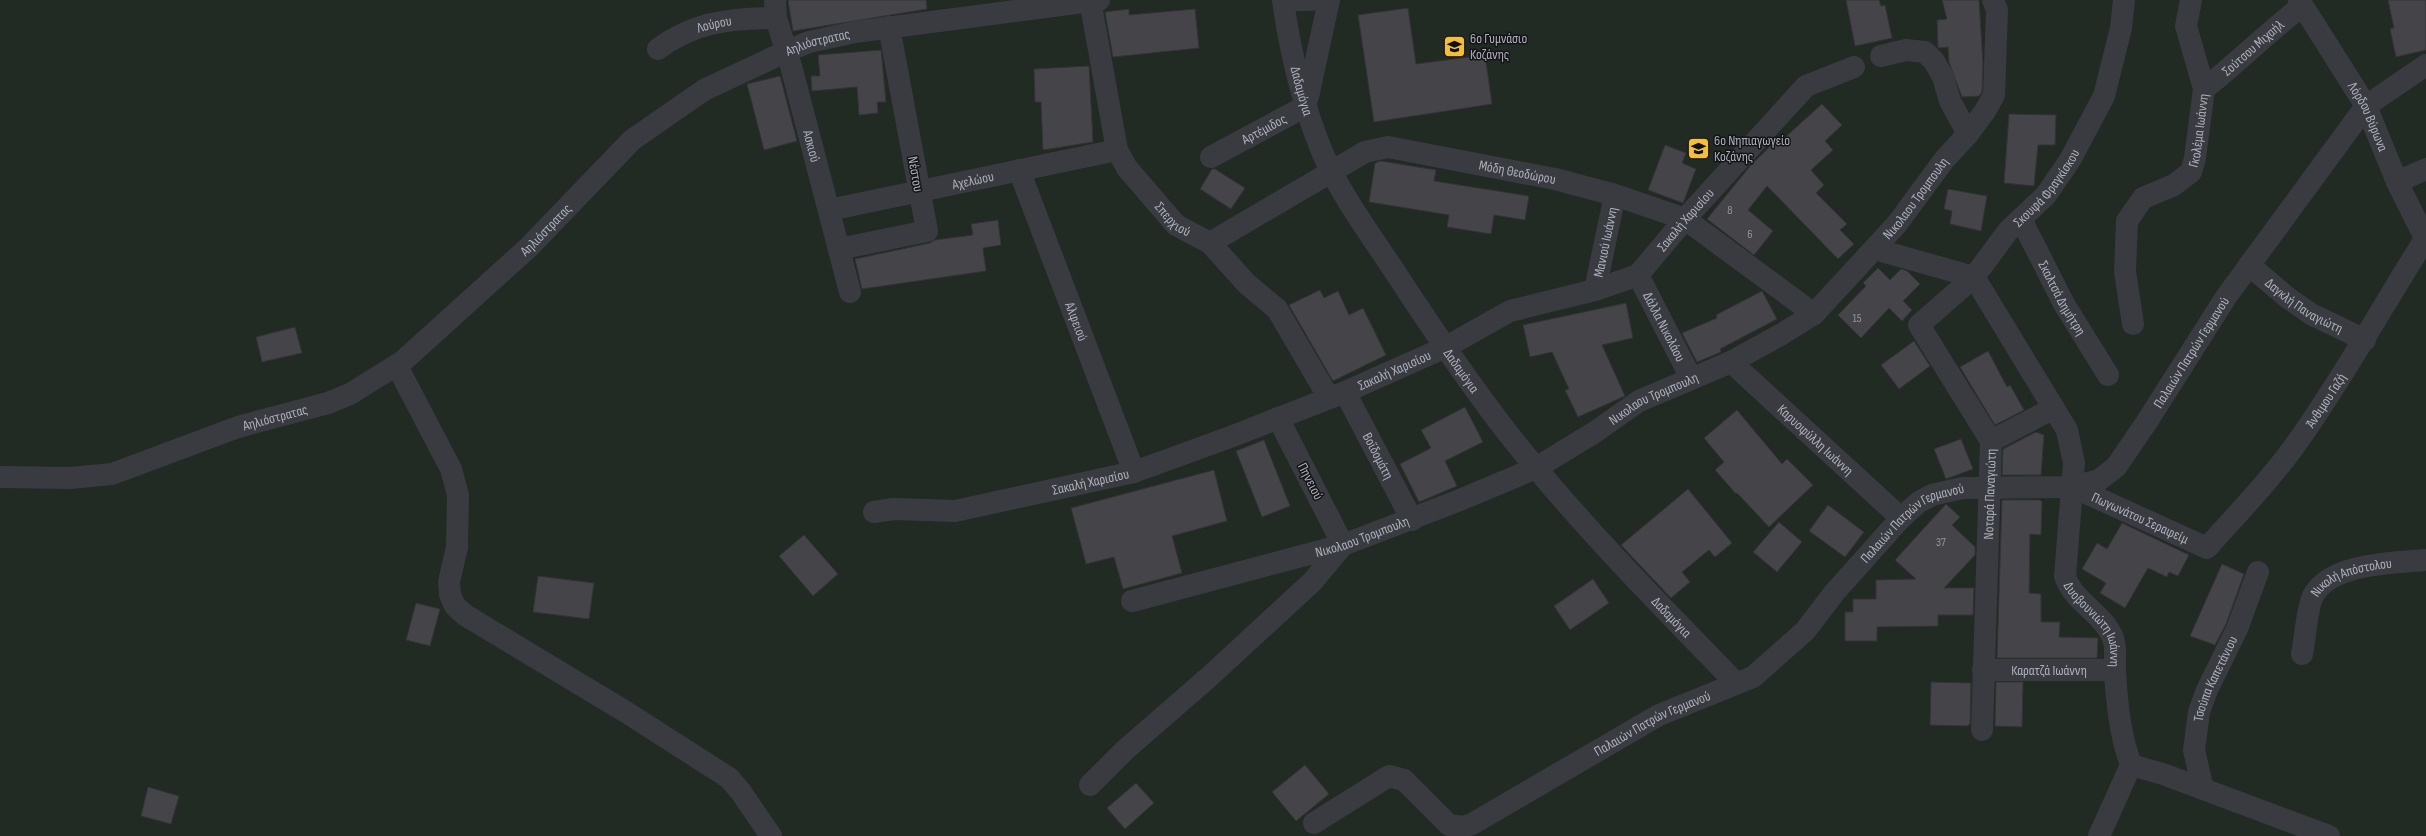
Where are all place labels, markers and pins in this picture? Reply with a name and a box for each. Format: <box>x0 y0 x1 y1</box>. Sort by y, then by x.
place label: 6ο Γυμνάσιο Κοζάνης <box>1470 30 1527 63</box>
school or university icon: 6ο Γυμνάσιο Κοζάνης <box>1441 33 1467 59</box>
place label: 6ο Νηπιαγωγείο Κοζάνης <box>1714 132 1790 165</box>
school or university icon: 6ο Νηπιαγωγείο Κοζάνης <box>1686 135 1712 161</box>

